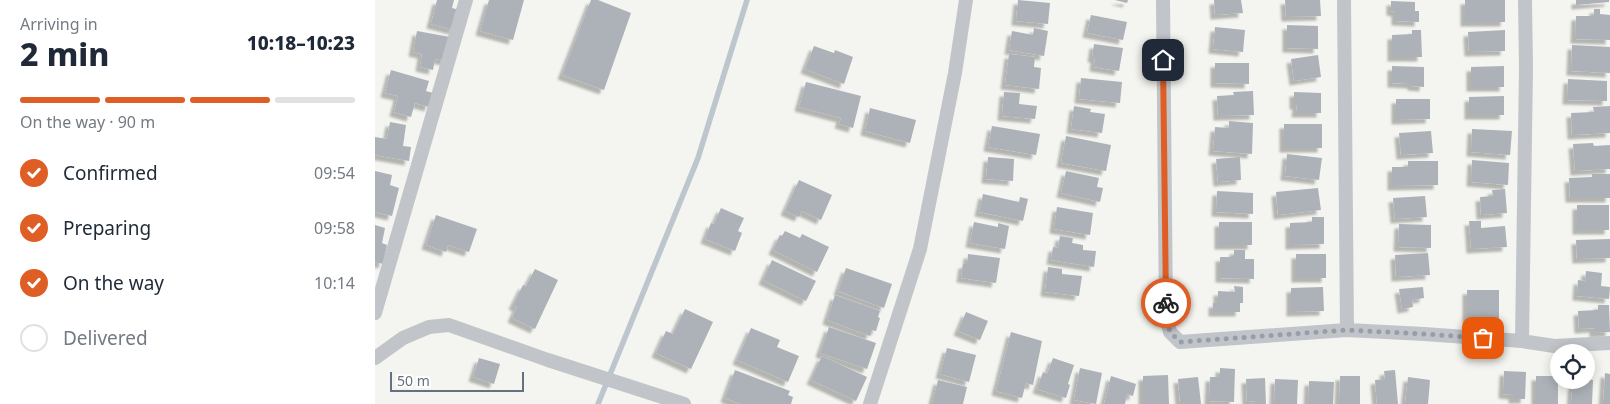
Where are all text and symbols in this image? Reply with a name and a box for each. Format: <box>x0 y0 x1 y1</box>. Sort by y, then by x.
text: Arriving in <box>20 13 98 35</box>
text: 10:18–10:23 <box>247 30 355 56</box>
text: 2 min <box>20 32 109 75</box>
pin <box>1142 39 1184 81</box>
icon: home <box>1149 46 1177 74</box>
text: On the way · 90 m <box>20 111 155 133</box>
icon: check <box>20 159 48 187</box>
text: Confirmed <box>63 160 158 186</box>
text: 09:54 <box>314 162 355 184</box>
icon: check <box>20 214 48 242</box>
text: Preparing <box>63 215 151 241</box>
text: 09:58 <box>314 217 355 239</box>
icon: check <box>20 269 48 297</box>
text: On the way <box>63 270 164 296</box>
text: 10:14 <box>314 272 355 294</box>
courier <box>1141 278 1191 328</box>
icon: bike <box>1152 289 1180 317</box>
pin <box>1462 317 1504 359</box>
icon: bag <box>1469 324 1497 352</box>
text: Delivered <box>63 325 148 351</box>
map controls <box>1550 344 1595 389</box>
button: locate <box>1550 344 1595 389</box>
scale bar <box>390 369 524 392</box>
text: 50 m <box>397 371 430 390</box>

